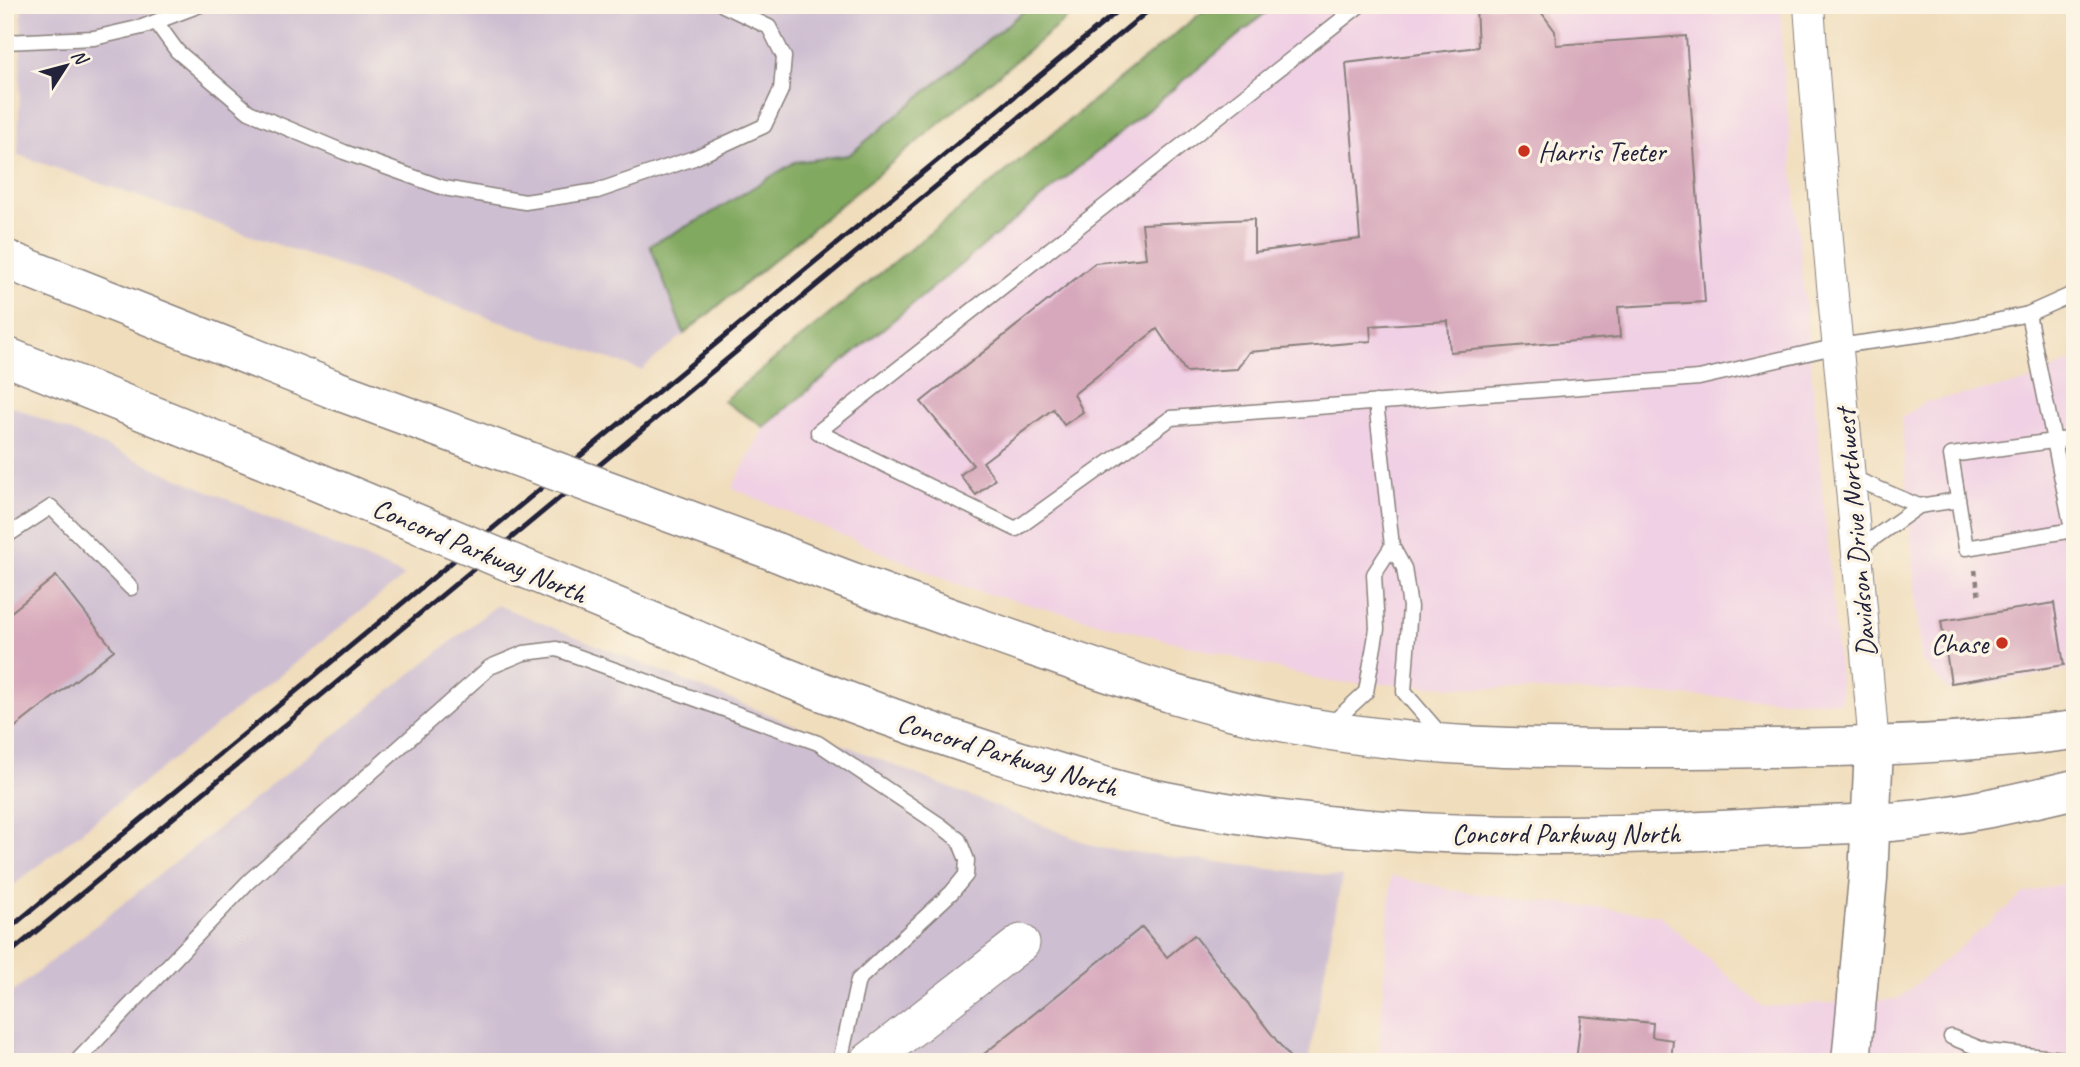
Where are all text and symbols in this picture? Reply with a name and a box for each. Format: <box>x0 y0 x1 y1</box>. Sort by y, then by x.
north arrow <box>32 32 102 102</box>
text: N <box>66 45 94 71</box>
place label: Harris Teeter <box>1538 134 1667 169</box>
marker: Harris Teeter <box>1516 143 1532 159</box>
street label: Davidson Drive Northwest <box>1827 404 1884 659</box>
street label: Concord Parkway North <box>368 490 593 612</box>
place label: Chase <box>1931 626 1990 661</box>
marker: Chase <box>1994 635 2010 651</box>
street label: Concord Parkway North <box>893 704 1124 805</box>
street label: Concord Parkway North <box>1452 816 1682 851</box>

